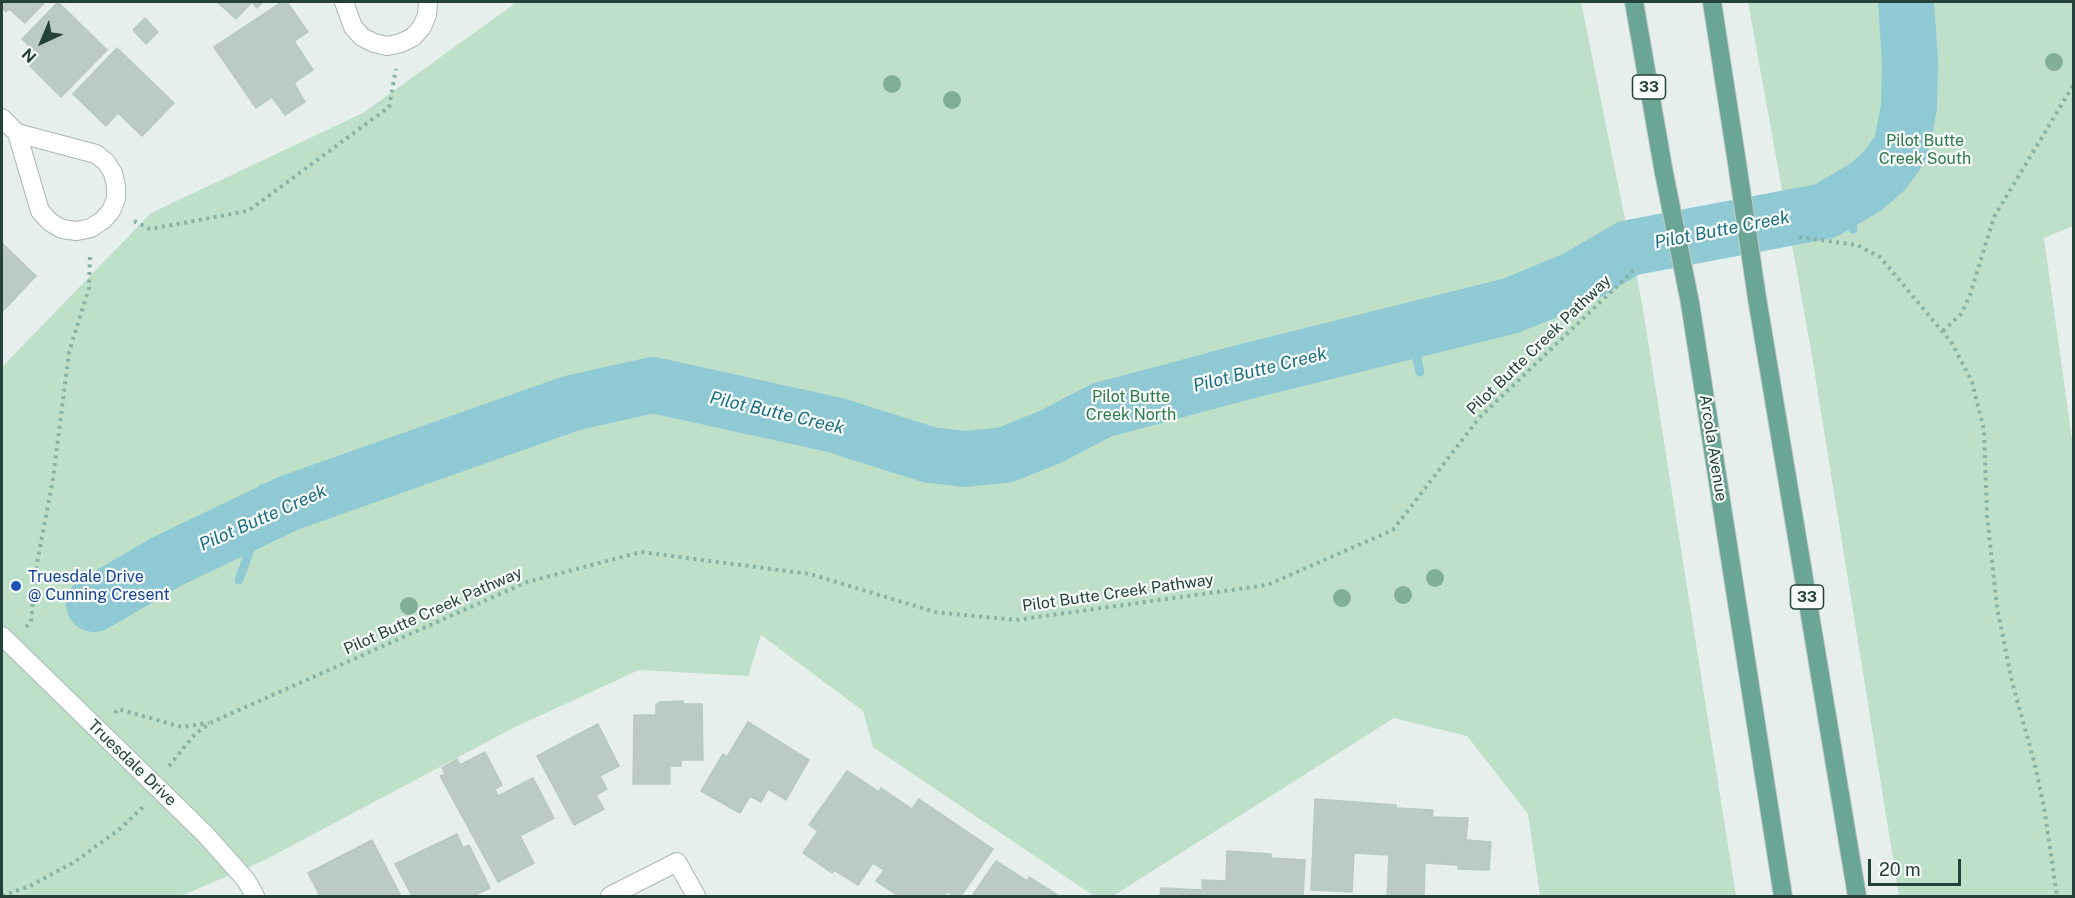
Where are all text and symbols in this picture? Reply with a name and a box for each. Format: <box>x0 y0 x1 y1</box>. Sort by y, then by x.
north arrow <box>12 12 72 72</box>
text: N <box>18 44 40 66</box>
road number: 33 <box>1632 75 1666 99</box>
park label: Pilot Butte Creek South <box>1879 131 1971 169</box>
water label: Pilot Butte Creek <box>1653 206 1791 254</box>
street label: Pilot Butte Creek Pathway <box>1463 271 1615 419</box>
water label: Pilot Butte Creek <box>1191 343 1329 397</box>
water label: Pilot Butte Creek <box>708 387 846 439</box>
park label: Pilot Butte Creek North <box>1086 387 1176 425</box>
street label: Arcola Avenue <box>1695 393 1731 503</box>
water label: Pilot Butte Creek <box>196 480 330 556</box>
street label: Pilot Butte Creek Pathway <box>341 563 525 659</box>
place label: Truesdale Drive @ Cunning Cresent <box>28 567 170 605</box>
street label: Pilot Butte Creek Pathway <box>1021 570 1215 616</box>
marker: Truesdale Drive @ Cunning Cresent <box>9 579 23 593</box>
road number: 33 <box>1790 585 1824 609</box>
street label: Truesdale Drive <box>84 716 180 810</box>
scale bar <box>1871 847 1964 885</box>
text: 20 m <box>1879 859 1921 880</box>

